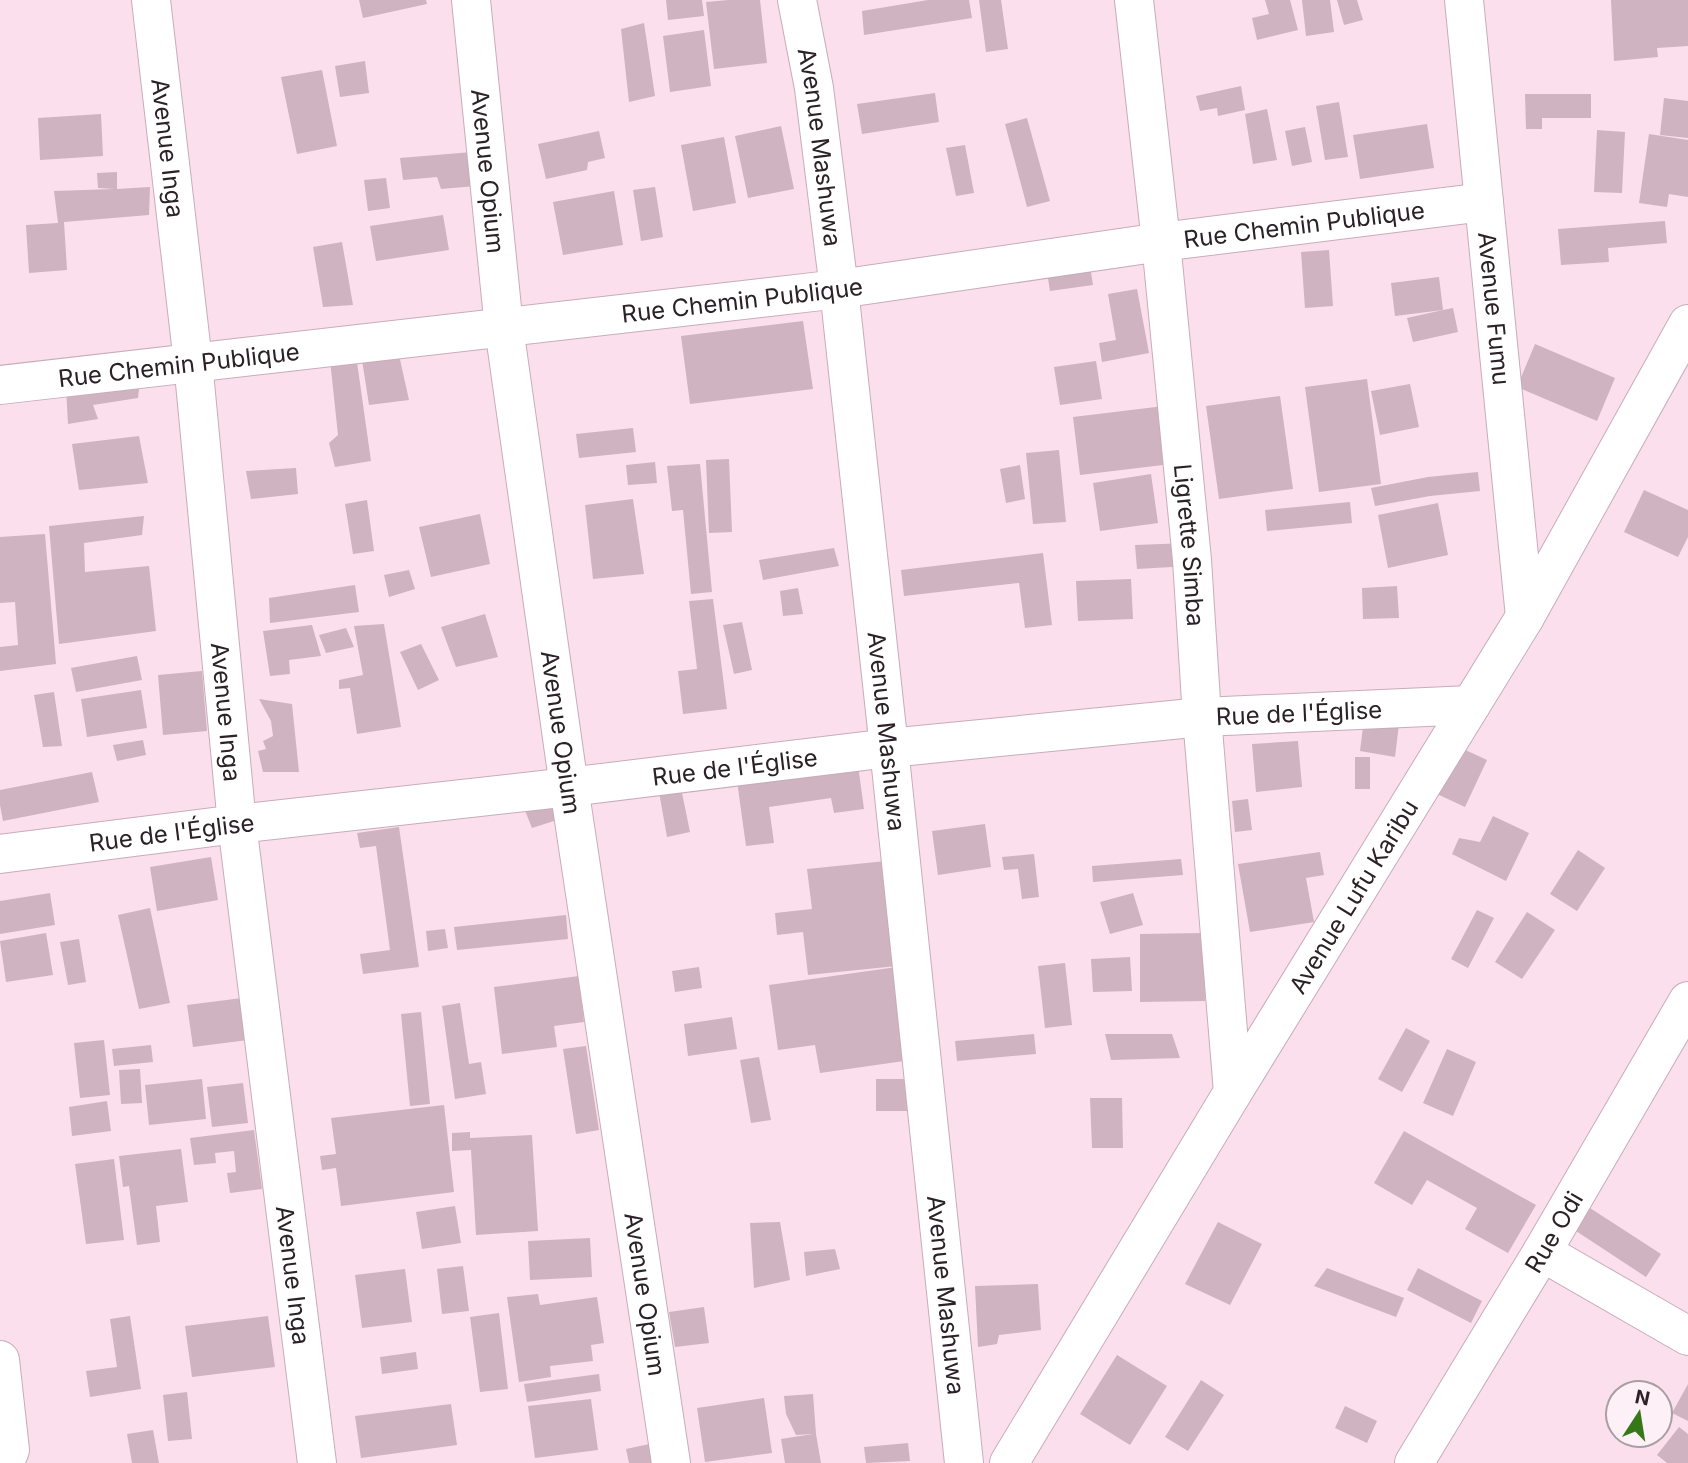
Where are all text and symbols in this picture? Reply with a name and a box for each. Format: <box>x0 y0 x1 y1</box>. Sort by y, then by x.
street label: Avenue Mashuwa <box>792 45 848 248</box>
street label: Avenue Inga <box>146 77 191 219</box>
street label: Avenue Opium <box>466 87 511 255</box>
street label: Rue Chemin Publique <box>1182 195 1426 254</box>
street label: Avenue Fumu <box>1472 230 1517 387</box>
street label: Rue Chemin Publique <box>620 271 865 328</box>
street label: Rue Chemin Publique <box>57 336 301 393</box>
street label: Ligrette Simba <box>1168 463 1211 627</box>
street label: Avenue Mashuwa <box>862 630 912 832</box>
street label: Avenue Inga <box>205 641 247 783</box>
street label: Avenue Opium <box>535 648 587 816</box>
street label: Rue de l'Église <box>1215 694 1383 731</box>
street label: Rue de l'Église <box>651 742 819 791</box>
street label: Avenue Lufu Karibu <box>1283 794 1424 999</box>
street label: Rue de l'Église <box>87 808 256 857</box>
street label: Rue Odi <box>1518 1186 1589 1278</box>
street label: Avenue Mashuwa <box>922 1194 971 1396</box>
street label: Avenue Inga <box>270 1204 317 1346</box>
street label: Avenue Opium <box>619 1210 672 1378</box>
north arrow <box>1604 1379 1674 1449</box>
text: N <box>1633 1385 1652 1411</box>

